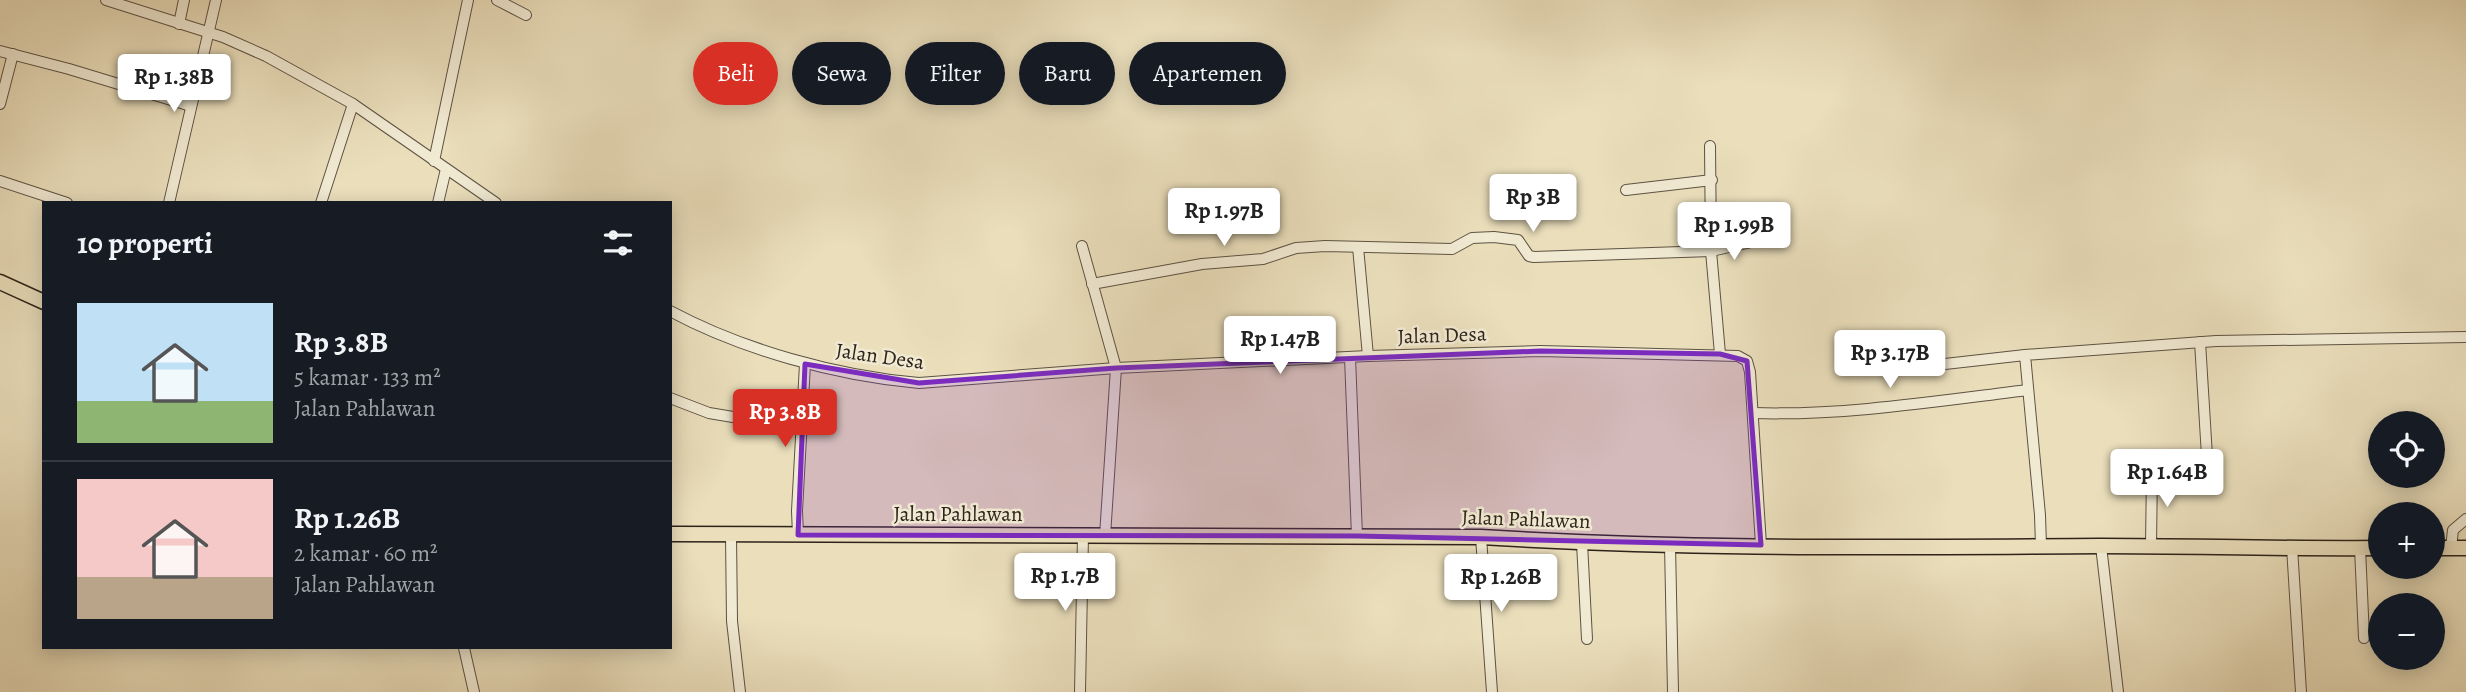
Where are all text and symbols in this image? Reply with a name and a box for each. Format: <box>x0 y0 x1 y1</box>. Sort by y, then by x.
chip: Beli <box>693 42 778 105</box>
chip: Sewa <box>792 42 891 105</box>
chip: Filter <box>905 42 1005 105</box>
chip: Baru <box>1019 42 1115 105</box>
chip: Apartemen <box>1129 42 1286 105</box>
pin: Rp 1.38B <box>102 54 246 114</box>
text: Rp 1.38B <box>134 61 214 92</box>
pin: Rp 3B <box>1484 174 1582 234</box>
text: Rp 3B <box>1506 181 1560 212</box>
pin: Rp 1.97B <box>1152 188 1296 248</box>
text: Rp 1.97B <box>1184 195 1264 226</box>
pin: Rp 1.99B <box>1662 202 1806 262</box>
text: Rp 1.99B <box>1694 209 1774 240</box>
text: 10 properti <box>77 223 213 263</box>
icon: filters <box>599 224 637 262</box>
pin: Rp 1.47B <box>1208 316 1352 376</box>
street label: Jalan Desa <box>1397 319 1487 351</box>
text: Rp 3.8B <box>294 322 388 362</box>
text: Rp 1.47B <box>1240 323 1320 354</box>
pin: Rp 3.17B <box>1818 330 1962 390</box>
icon: home <box>133 331 217 415</box>
street label: Jalan Desa <box>834 336 926 376</box>
text: Rp 3.17B <box>1850 337 1930 368</box>
text: 5 kamar · 133 m² <box>294 362 441 393</box>
pin: Rp 3.8B <box>720 390 850 449</box>
text: Jalan Pahlawan <box>294 393 435 424</box>
text: Rp 3.8B <box>749 396 821 427</box>
map controls <box>2368 411 2445 670</box>
button: locate <box>2368 411 2445 488</box>
pin: Rp 1.64B <box>2095 449 2239 509</box>
text: Rp 1.64B <box>2126 456 2208 487</box>
text: Rp 1.26B <box>294 498 400 538</box>
street label: Jalan Pahlawan <box>893 500 1023 528</box>
button: + <box>2368 502 2445 579</box>
street label: Jalan Pahlawan <box>1461 503 1591 535</box>
icon: home <box>133 507 217 591</box>
text: 2 kamar · 60 m² <box>294 538 438 569</box>
pin: Rp 1.7B <box>1000 554 1130 613</box>
pin: Rp 1.26B <box>1429 554 1573 614</box>
text: Rp 1.7B <box>1030 560 1100 591</box>
text: Rp 1.26B <box>1460 561 1542 592</box>
text: Jalan Pahlawan <box>294 569 435 600</box>
button: − <box>2368 593 2445 670</box>

